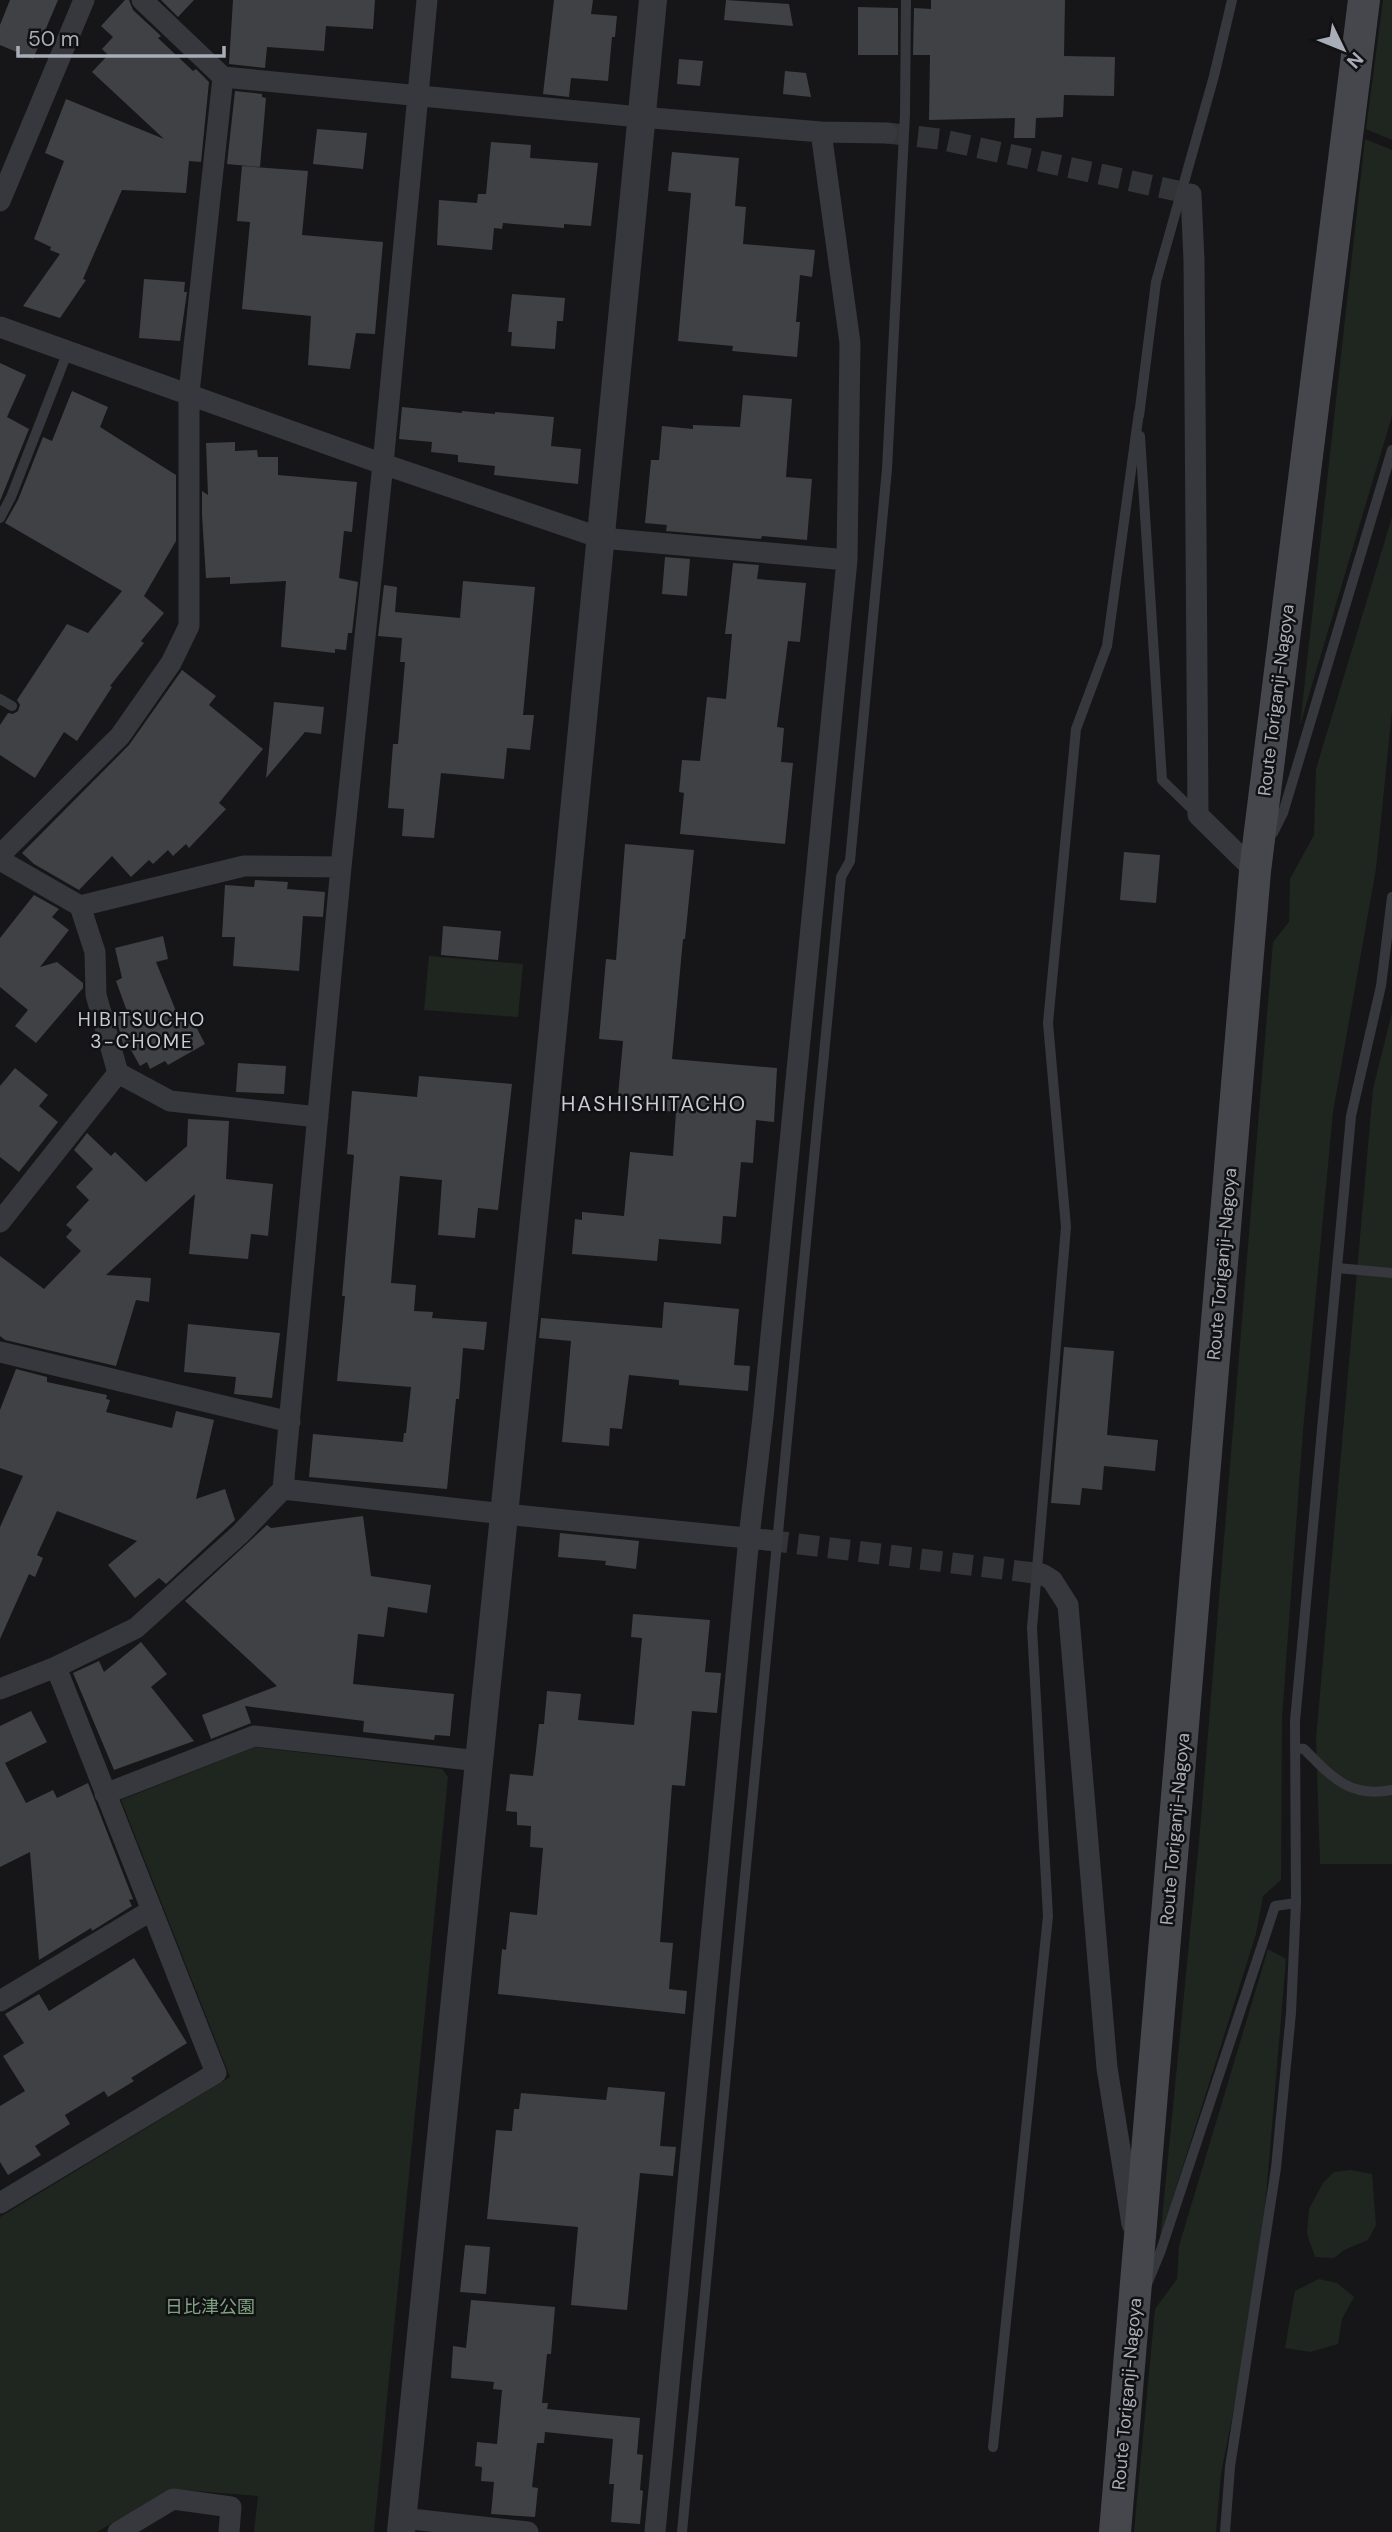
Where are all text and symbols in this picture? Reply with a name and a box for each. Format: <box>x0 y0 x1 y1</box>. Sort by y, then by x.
scale bar <box>18 14 224 58</box>
north arrow <box>1308 14 1378 84</box>
text: 50 m <box>28 25 79 53</box>
text: N <box>1341 47 1369 74</box>
street label: Route Toriganji-Nagoya <box>1252 603 1300 797</box>
district label: HIBITSUCHO 3-CHOME <box>78 1007 206 1054</box>
district label: HASHISHITACHO <box>561 1090 747 1118</box>
street label: Route Toriganji-Nagoya <box>1202 1167 1242 1361</box>
street label: Route Toriganji-Nagoya <box>1155 1732 1195 1926</box>
park label: 日比津公園 <box>165 2295 255 2319</box>
street label: Route Toriganji-Nagoya <box>1107 2297 1147 2491</box>

